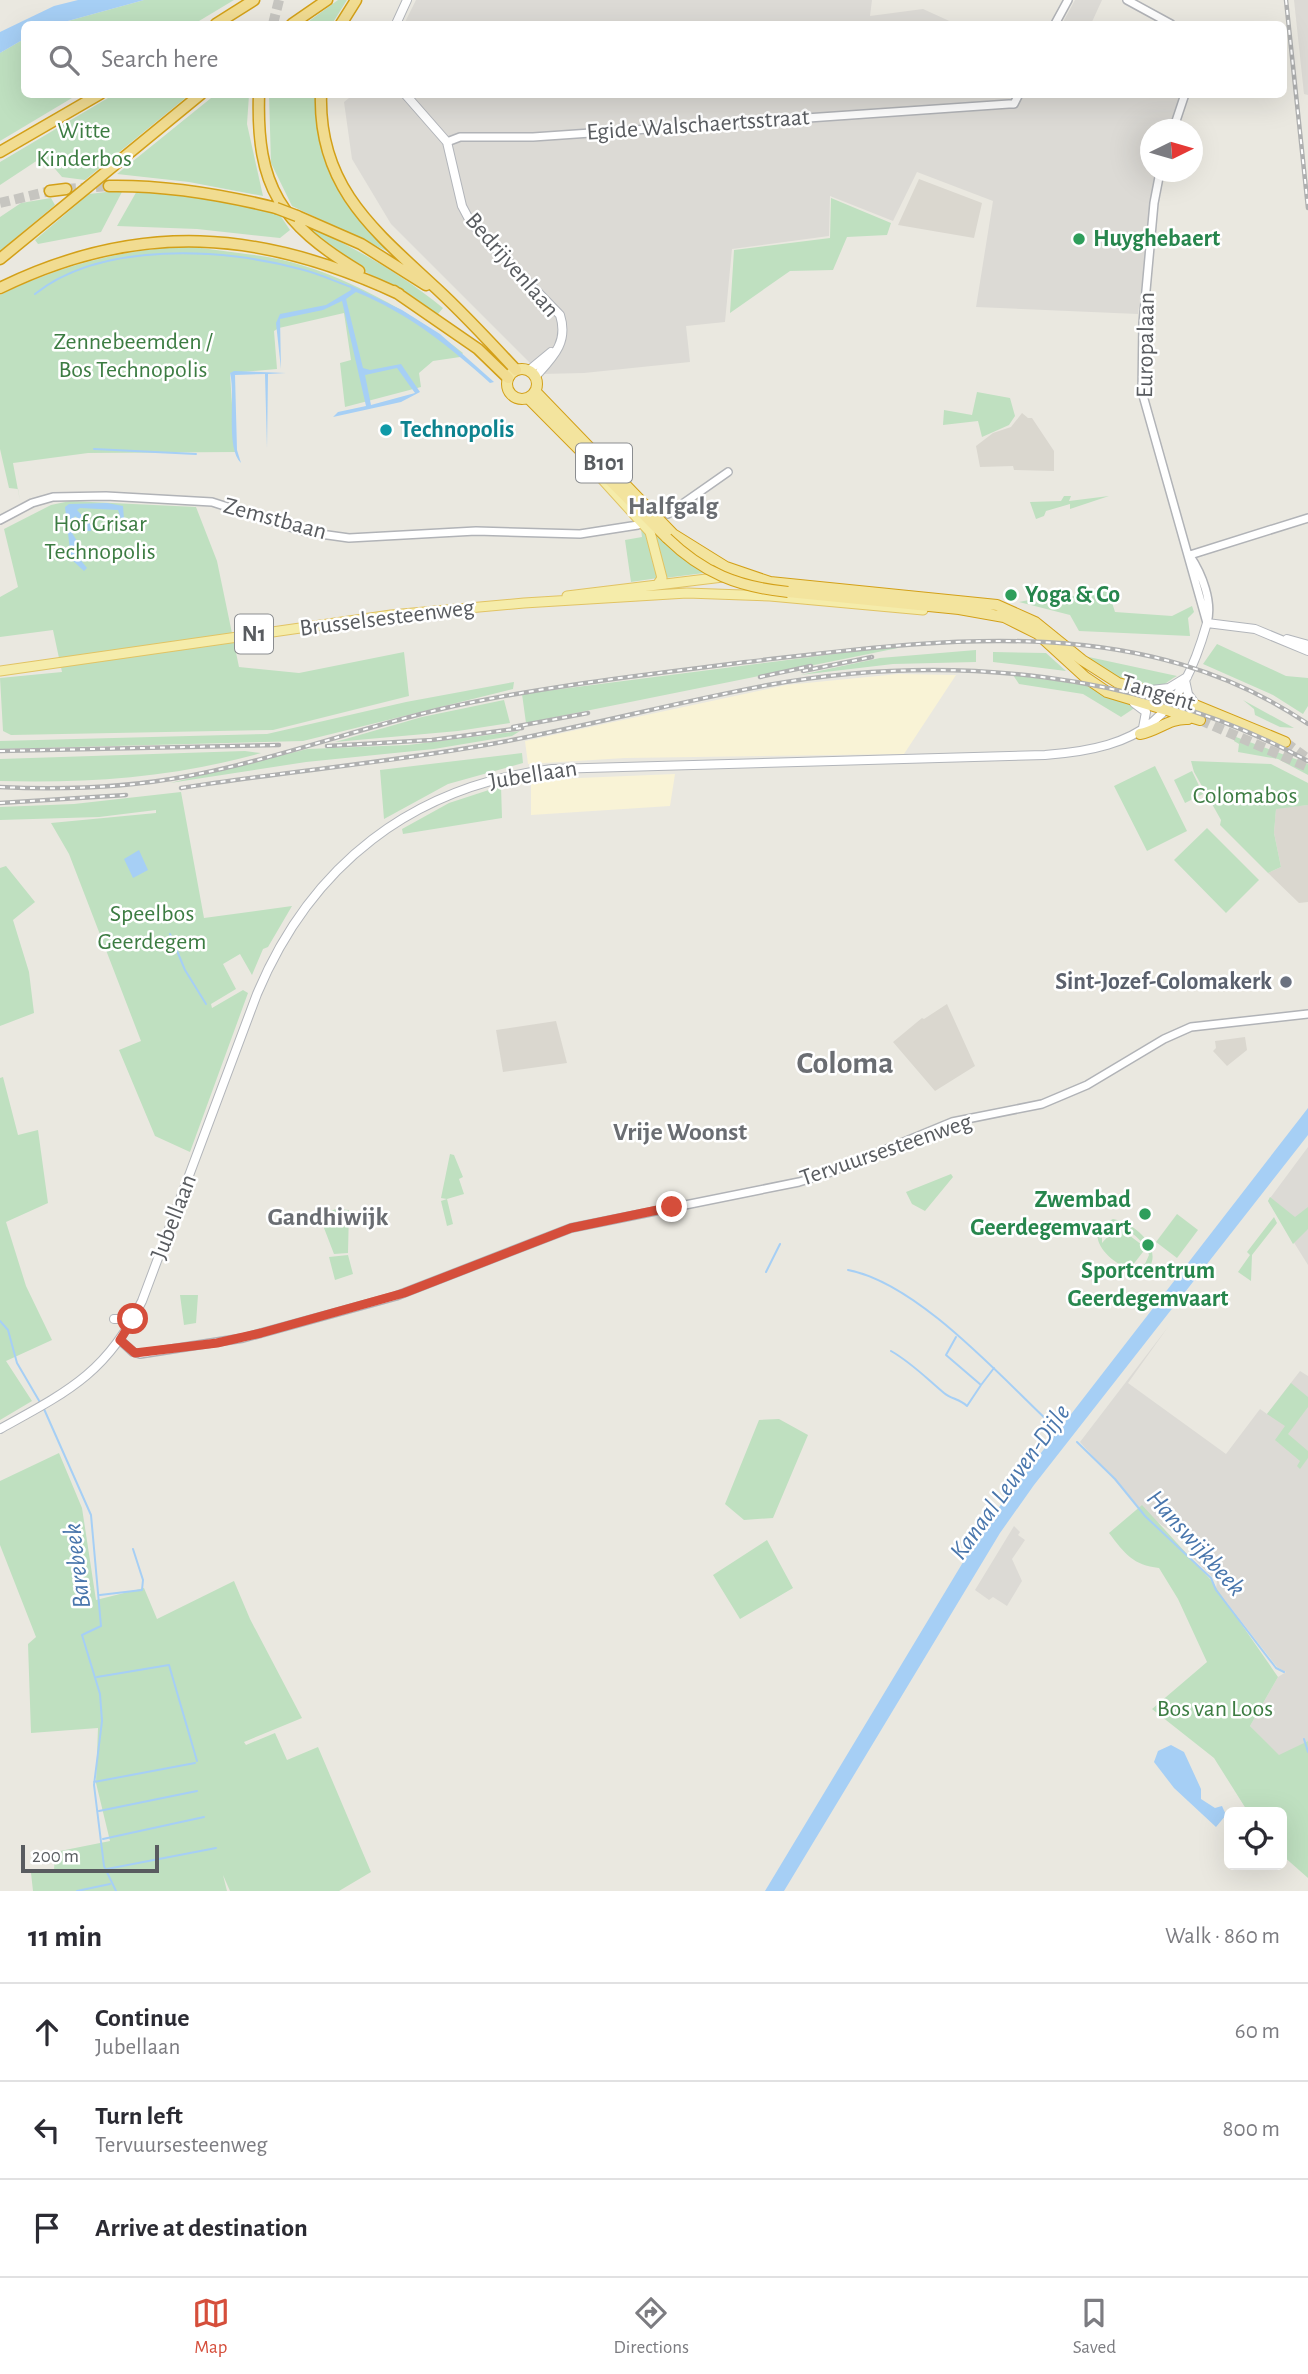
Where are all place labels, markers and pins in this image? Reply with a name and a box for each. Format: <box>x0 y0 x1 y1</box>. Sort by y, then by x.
place label: Huyghebaert <box>1093 227 1220 251</box>
marker: Huyghebaert <box>1071 231 1087 247</box>
place label: Technopolis <box>400 418 514 442</box>
marker: Technopolis <box>378 422 394 438</box>
place label: Yoga & Co <box>1025 583 1120 607</box>
marker: Yoga & Co <box>1003 587 1019 603</box>
place label: Sint-Jozef-Colomakerk <box>1055 970 1272 994</box>
marker: Sint-Jozef-Colomakerk <box>1278 974 1294 990</box>
place label: Zwembad Geerdegemvaart <box>970 1188 1131 1240</box>
marker: Zwembad Geerdegemvaart <box>1137 1206 1153 1222</box>
marker: Sportcentrum Geerdegemvaart <box>1140 1237 1156 1253</box>
place label: Sportcentrum Geerdegemvaart <box>1068 1259 1228 1311</box>

